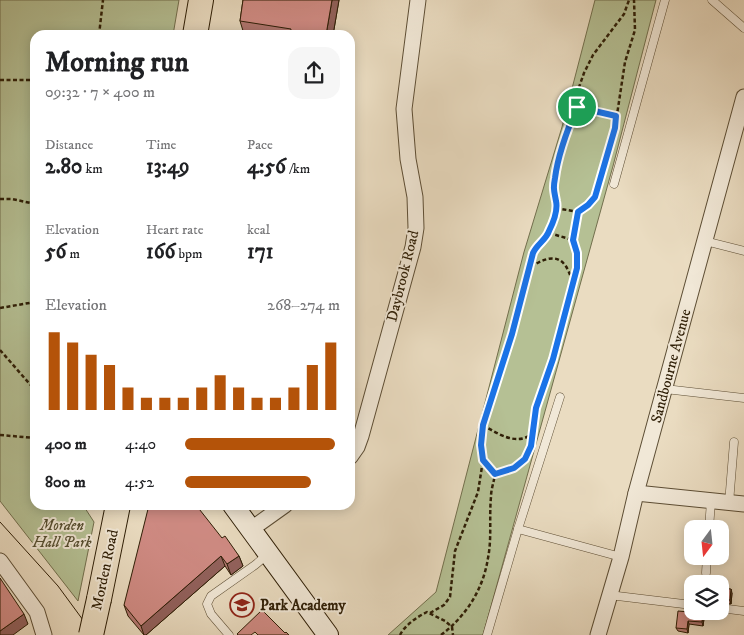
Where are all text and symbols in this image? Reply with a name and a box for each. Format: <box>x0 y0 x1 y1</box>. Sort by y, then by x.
text: Morning run <box>45 45 189 80</box>
button: share <box>288 47 340 99</box>
text: 09:32 · 7 × 400 m <box>45 82 155 102</box>
pin <box>556 86 598 128</box>
icon: arrive <box>563 93 591 121</box>
text: Distance <box>45 136 93 154</box>
text: Time <box>146 136 176 154</box>
text: Pace <box>247 136 273 154</box>
text: 2.80 <box>45 154 82 180</box>
text: 13:49 <box>146 154 190 180</box>
text: 4:56 <box>247 154 286 180</box>
text: km <box>82 160 103 178</box>
text: /km <box>286 160 310 178</box>
text: Elevation <box>45 221 99 239</box>
text: Heart rate <box>146 221 203 239</box>
text: kcal <box>247 221 270 239</box>
street label: Daybrook Road <box>382 228 424 324</box>
text: 56 <box>45 239 66 265</box>
text: 166 <box>146 239 176 265</box>
text: 171 <box>247 239 274 265</box>
text: m <box>66 245 80 263</box>
text: bpm <box>176 245 203 263</box>
text: Elevation <box>45 295 107 315</box>
text: 268–274 m <box>267 295 340 315</box>
street label: Sandbourne Avenue <box>647 307 695 425</box>
text: 400 m <box>45 434 87 454</box>
text: 4:40 <box>125 434 156 454</box>
text: 800 m <box>45 472 86 492</box>
text: 4:52 <box>125 472 154 492</box>
park label: Morden Hall Park <box>31 516 92 552</box>
north arrow <box>684 520 729 565</box>
map controls <box>684 520 729 620</box>
street label: Morden Road <box>87 527 123 612</box>
button: layers <box>684 575 729 620</box>
school or university icon: Park Academy <box>229 592 255 618</box>
place label: Park Academy <box>260 596 346 615</box>

